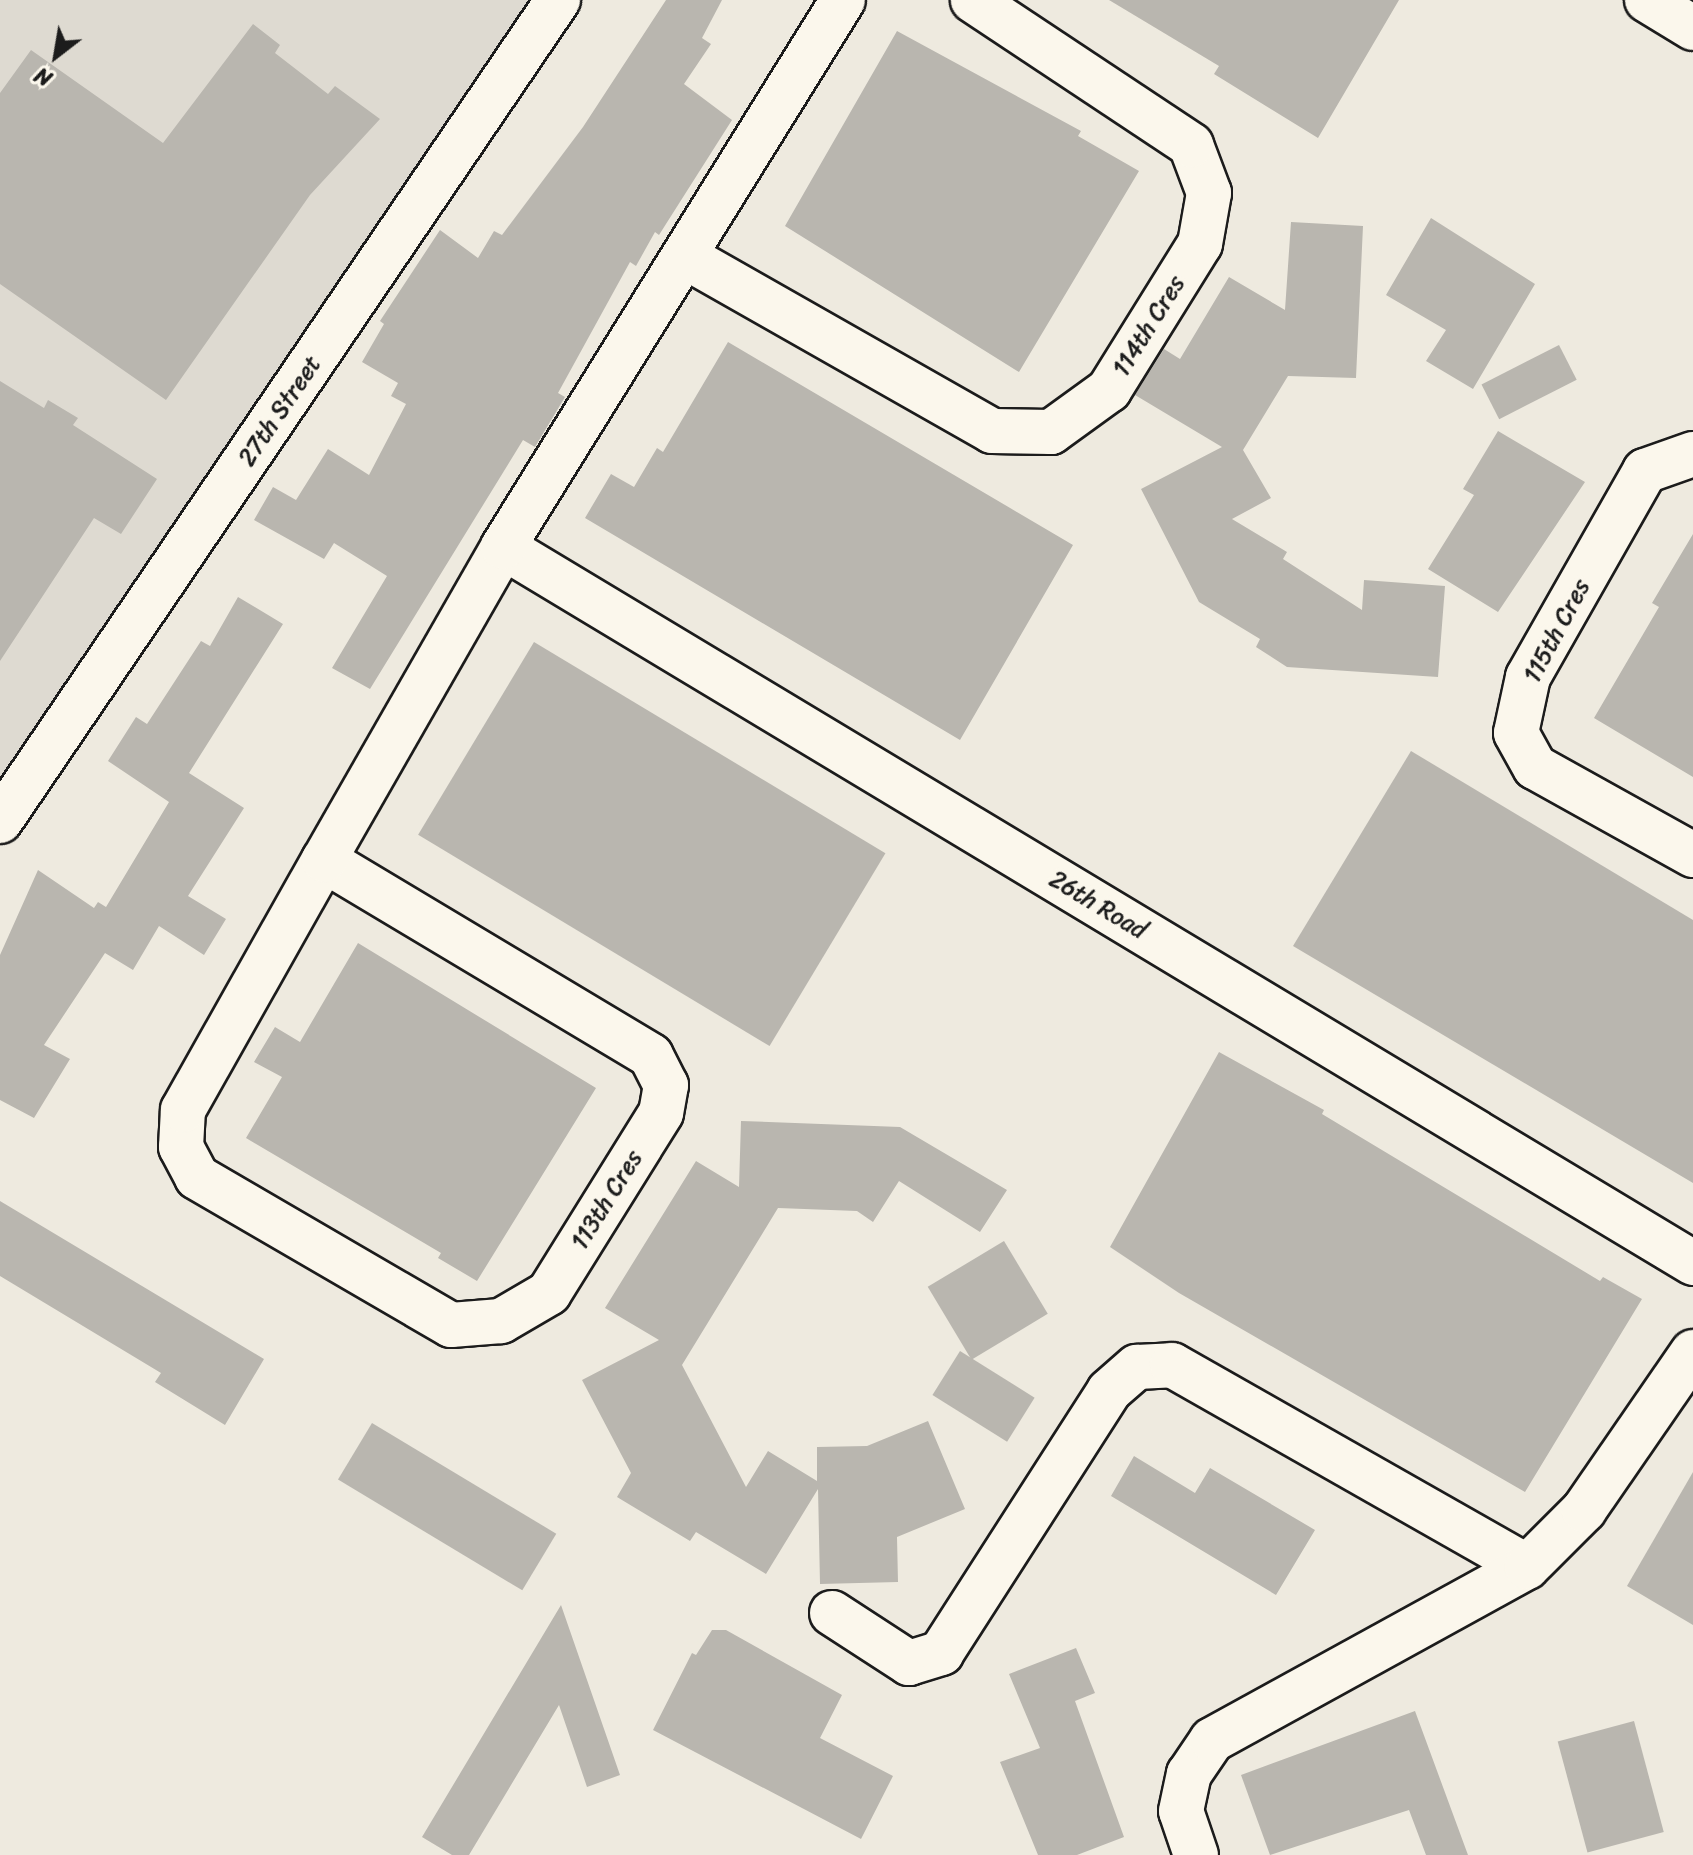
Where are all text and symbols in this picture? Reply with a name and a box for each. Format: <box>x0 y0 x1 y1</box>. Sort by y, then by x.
north arrow <box>16 16 96 96</box>
text: N <box>27 56 60 98</box>
street label: 114th Cres <box>1107 270 1191 382</box>
street label: 27th Street <box>233 350 327 472</box>
street label: 115th Cres <box>1518 574 1596 688</box>
street label: 26th Road <box>1044 865 1152 945</box>
street label: 113th Cres <box>565 1145 649 1255</box>

